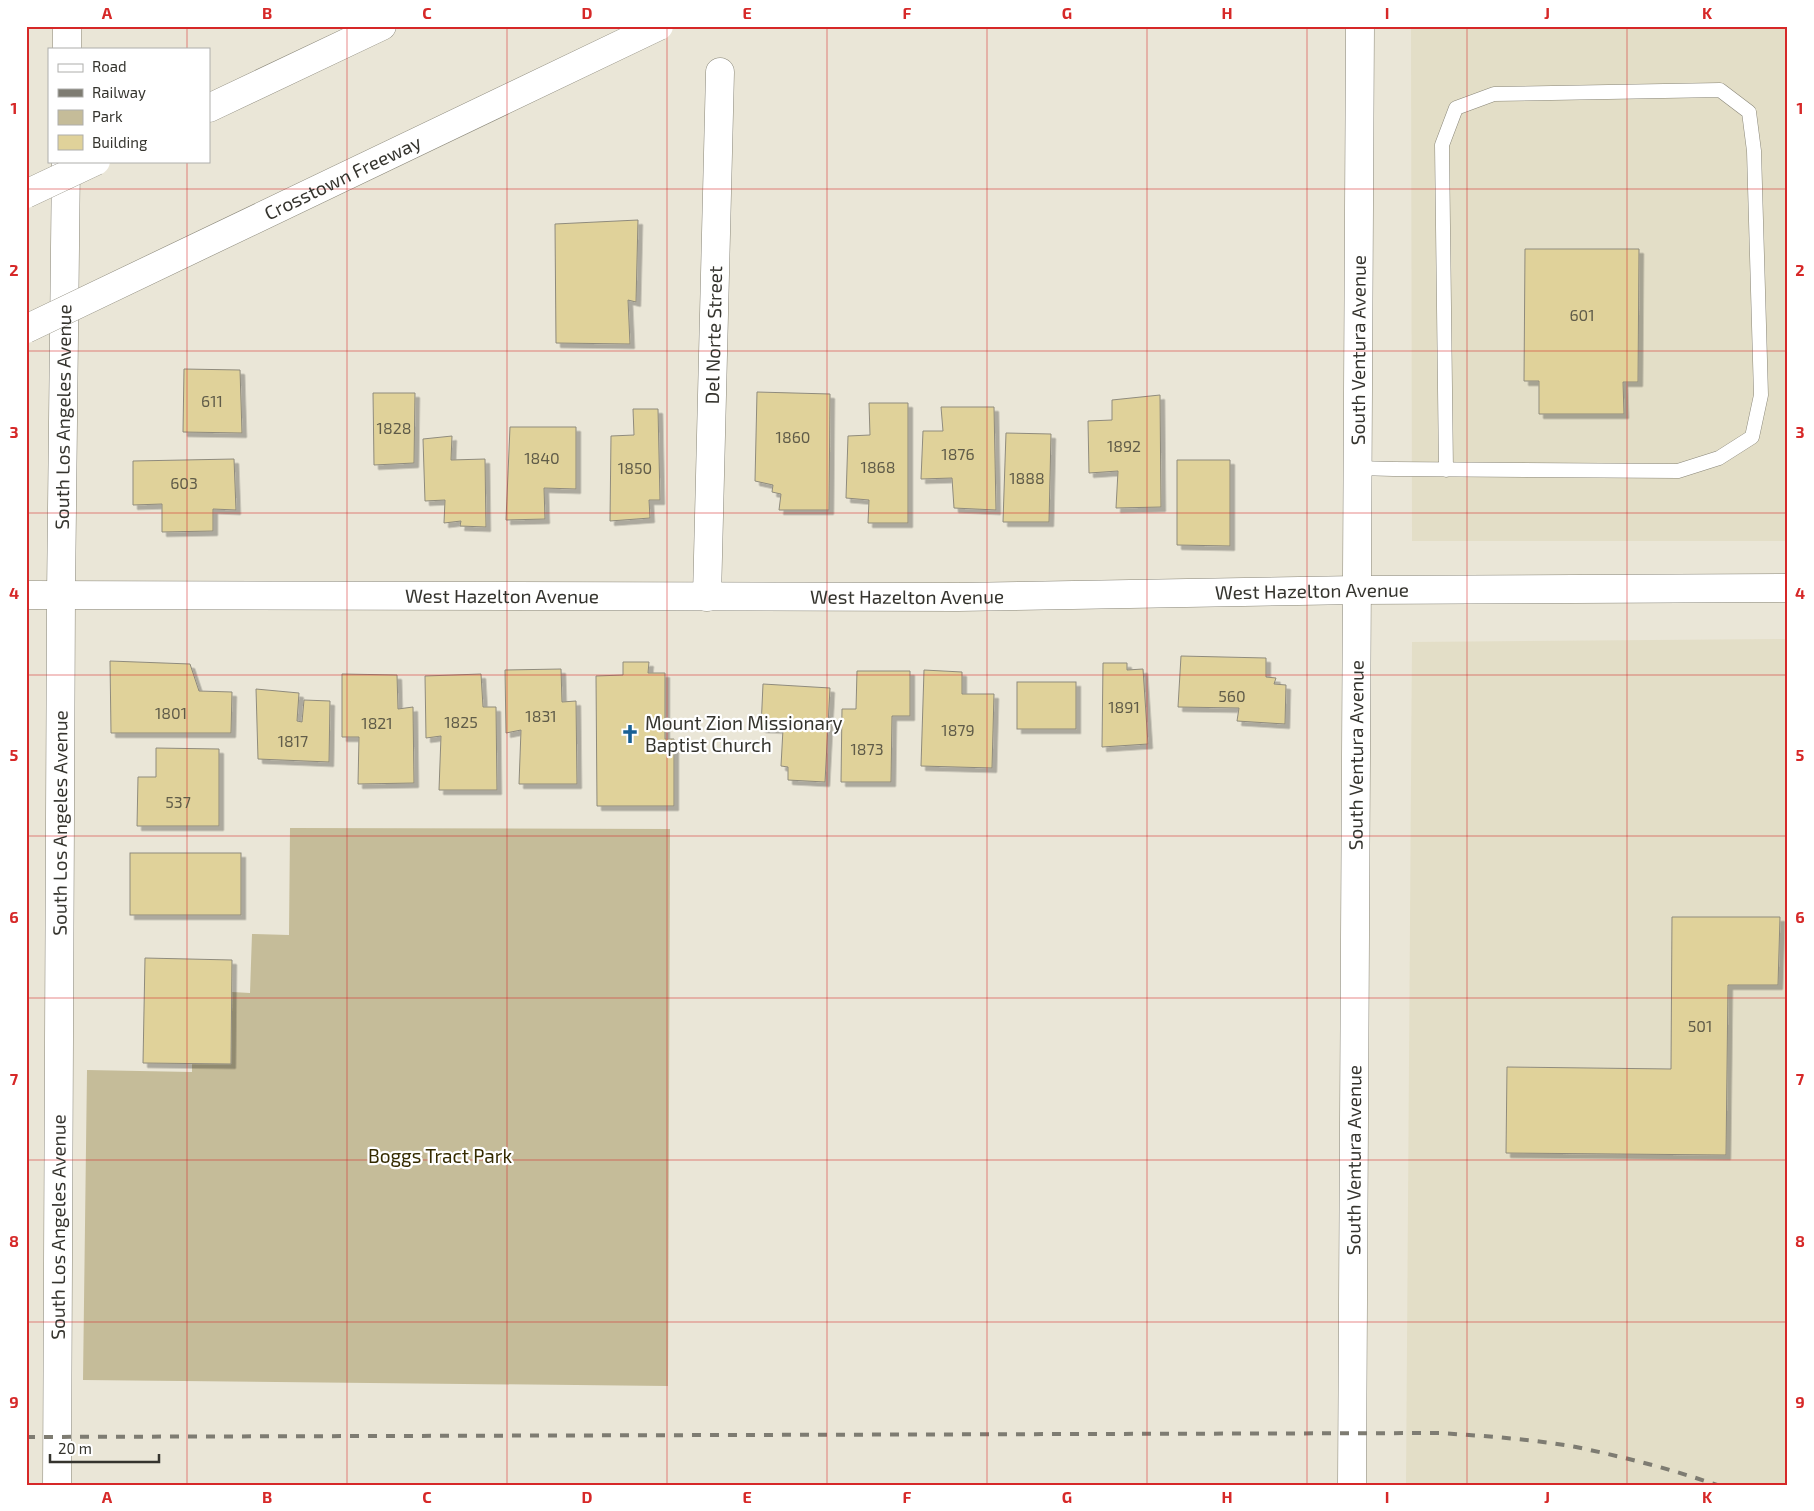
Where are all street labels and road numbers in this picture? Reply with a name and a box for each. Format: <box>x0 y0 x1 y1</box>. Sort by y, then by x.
street label: Crosstown Freeway <box>260 130 425 224</box>
street label: South Ventura Avenue <box>1346 255 1370 445</box>
street label: Del Norte Street <box>700 265 726 405</box>
street label: South Los Angeles Avenue <box>50 304 75 530</box>
street label: West Hazelton Avenue <box>1215 578 1409 603</box>
street label: West Hazelton Avenue <box>405 584 599 607</box>
street label: West Hazelton Avenue <box>810 584 1004 608</box>
street label: South Ventura Avenue <box>1343 660 1368 850</box>
street label: South Los Angeles Avenue <box>47 710 71 936</box>
street label: South Ventura Avenue <box>1341 1065 1365 1255</box>
street label: South Los Angeles Avenue <box>46 1114 70 1340</box>

